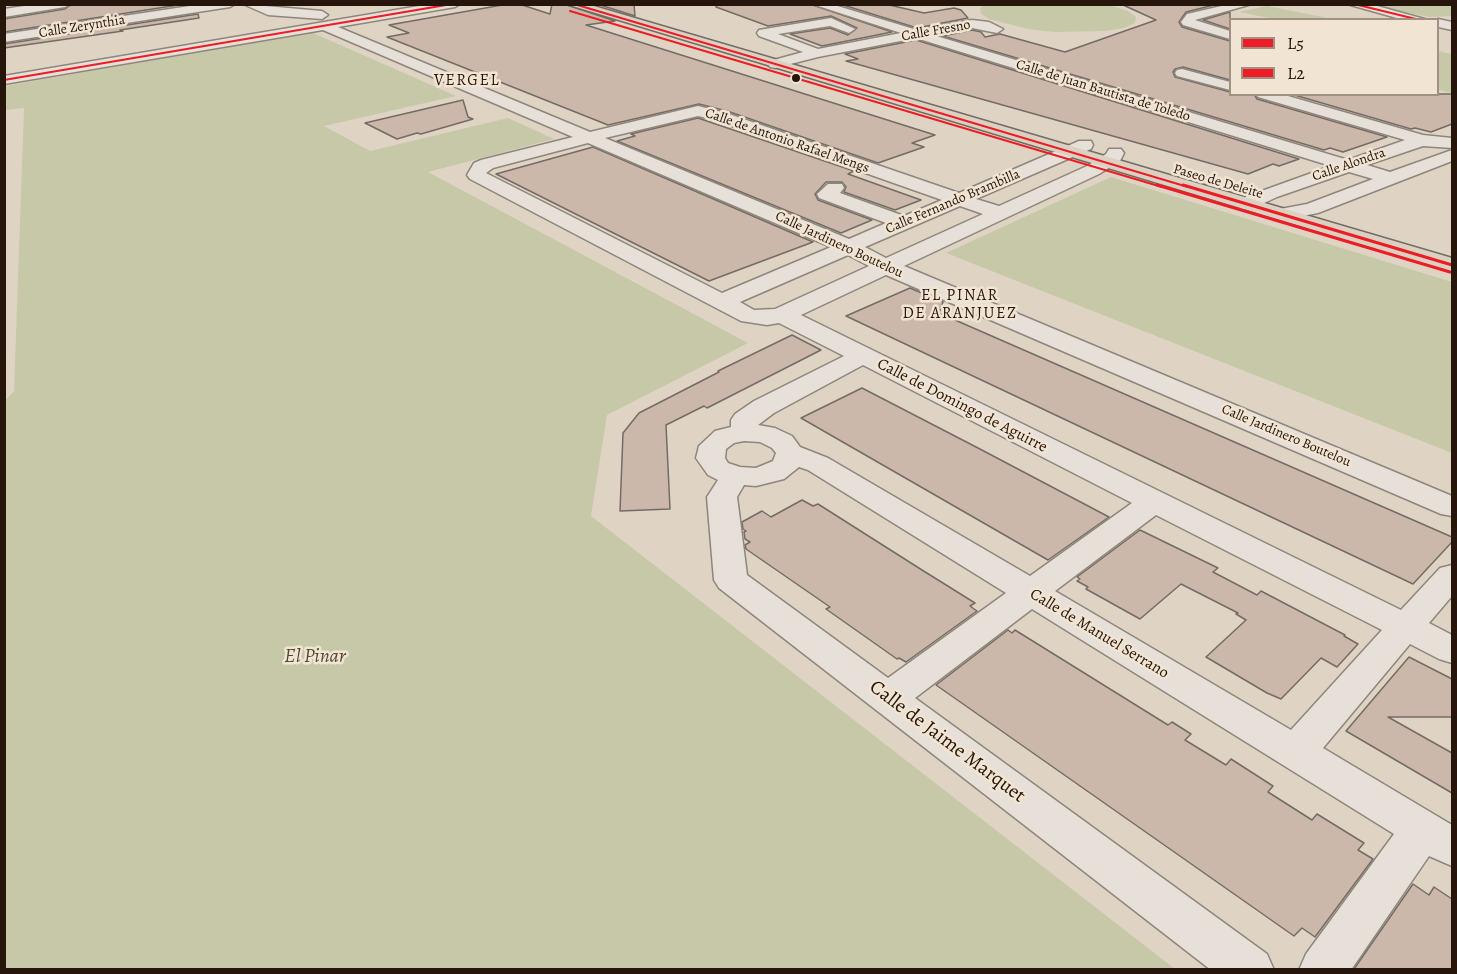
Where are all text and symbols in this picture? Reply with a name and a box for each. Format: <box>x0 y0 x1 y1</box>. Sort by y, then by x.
street label: Calle Zerynthia <box>38 12 126 42</box>
street label: Calle Fresno <box>900 17 972 45</box>
legend <box>1229 18 1439 96</box>
text: L5 <box>1287 31 1304 55</box>
street label: Calle de Juan Bautista de Toledo <box>1014 56 1192 126</box>
text: L2 <box>1287 61 1305 85</box>
district label: VERGEL <box>434 71 500 91</box>
unlabelled marker <box>790 72 802 84</box>
street label: Calle de Antonio Rafael Mengs <box>703 105 871 177</box>
street label: Calle Alondra <box>1310 145 1388 185</box>
street label: Paseo de Deleite <box>1171 161 1265 203</box>
street label: Calle Fernando Brambilla <box>883 166 1023 238</box>
street label: Calle Jardinero Boutelou <box>772 208 906 282</box>
district label: EL PINAR DE ARANJUEZ <box>902 286 1018 324</box>
street label: Calle de Domingo de Aguirre <box>874 355 1050 457</box>
street label: Calle Jardinero Boutelou <box>1219 401 1353 471</box>
street label: Calle de Manuel Serrano <box>1026 585 1172 683</box>
park label: El Pinar <box>284 645 346 669</box>
street label: Calle de Jaime Marquet <box>864 676 1030 808</box>

